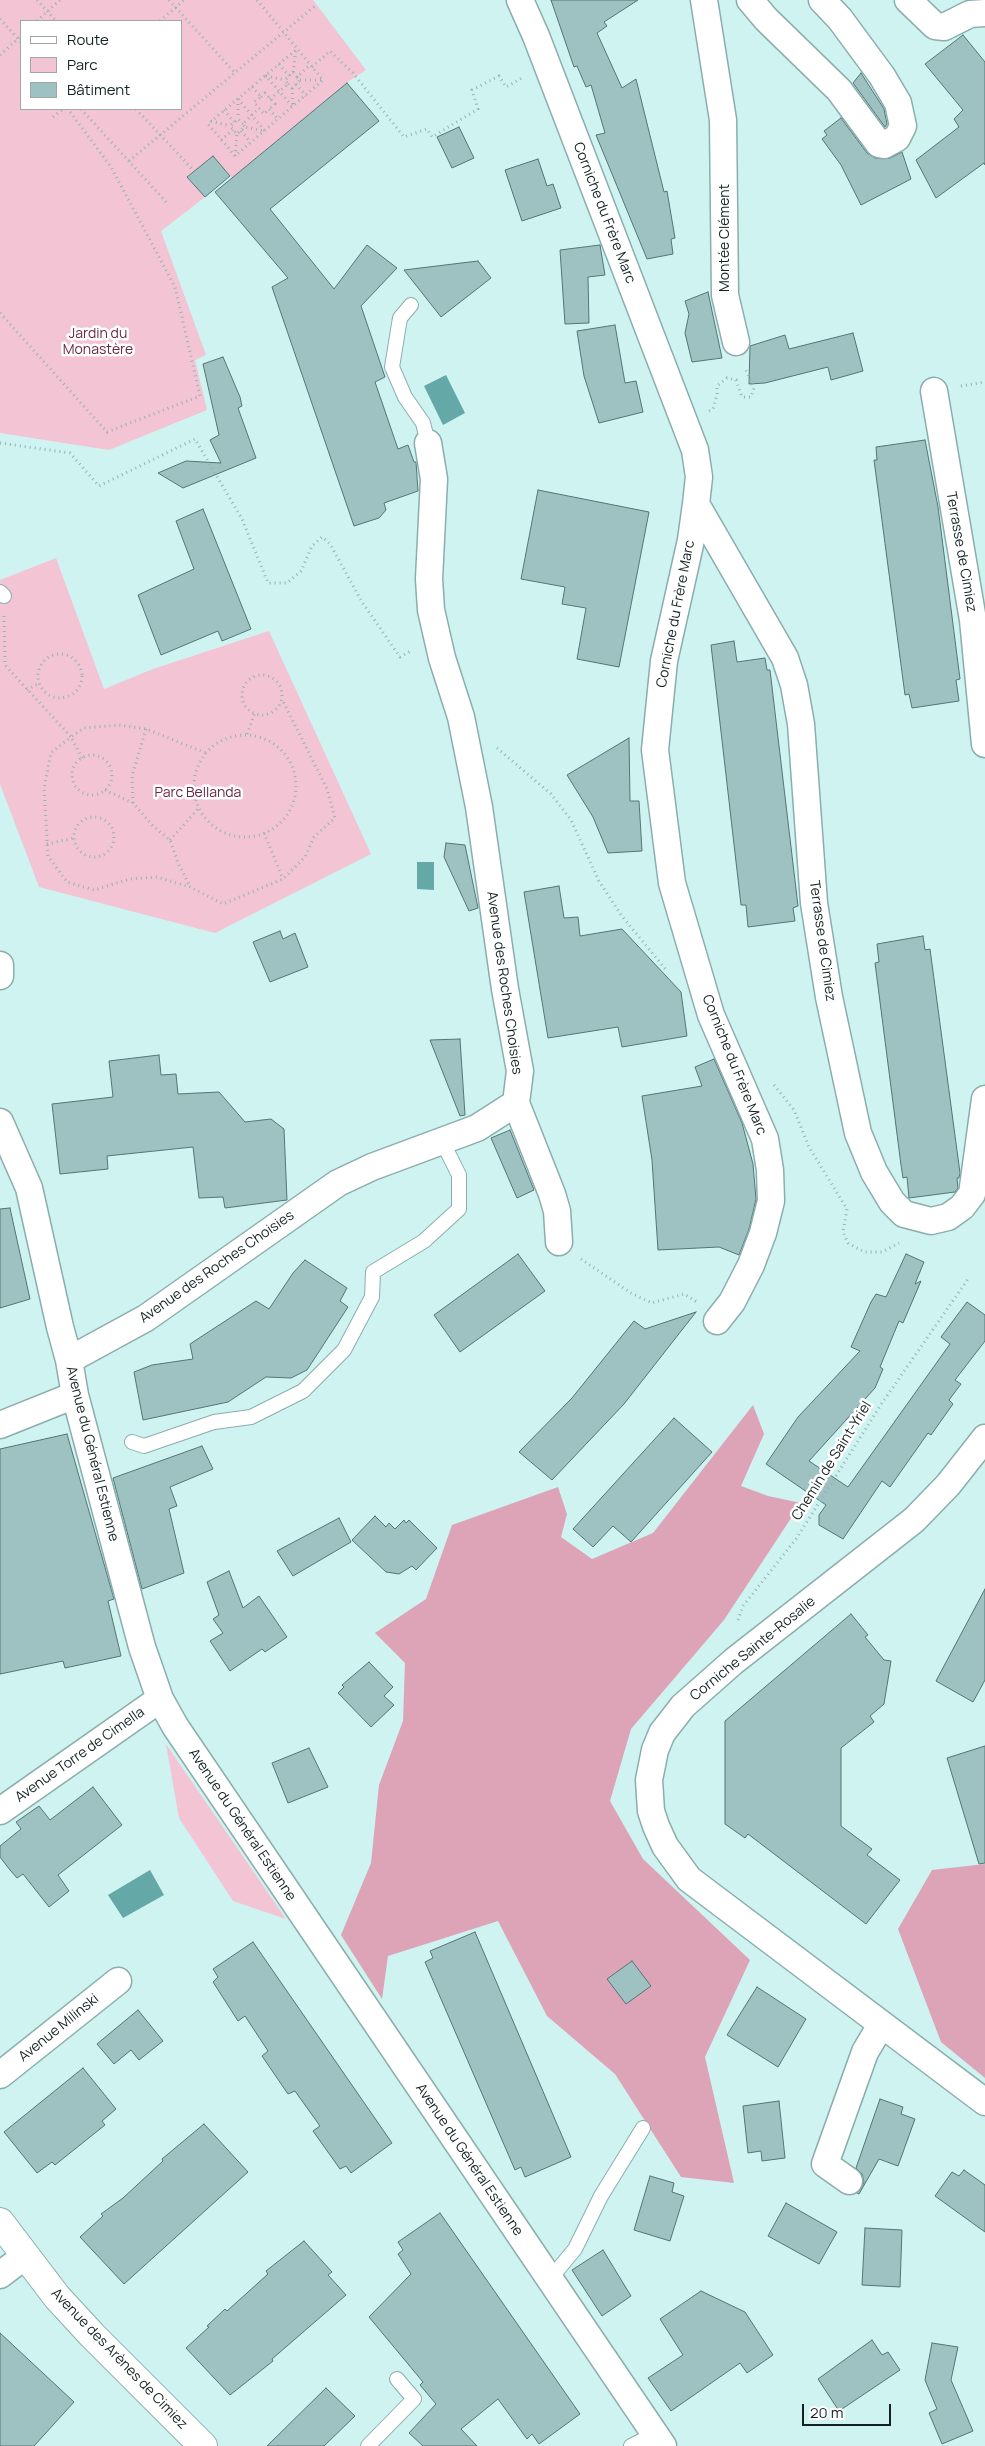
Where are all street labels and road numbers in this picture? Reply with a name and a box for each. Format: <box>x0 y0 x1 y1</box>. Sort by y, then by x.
street label: Corniche du Frère Marc <box>569 140 639 286</box>
street label: Montée Clément <box>717 184 733 292</box>
street label: Terrasse de Cimiez <box>942 490 980 614</box>
street label: Corniche du Frère Marc <box>653 539 699 689</box>
street label: Terrasse de Cimiez <box>805 879 839 1003</box>
street label: Avenue des Roches Choisies <box>483 890 525 1076</box>
street label: Corniche du Frère Marc <box>698 992 770 1138</box>
street label: Avenue des Roches Choisies <box>136 1207 298 1327</box>
street label: Avenue du Général Estienne <box>62 1365 122 1543</box>
street label: Chemin de Saint-Yriel <box>789 1398 875 1524</box>
street label: Corniche Sainte-Rosalie <box>687 1593 819 1705</box>
street label: Avenue Torre de Cimella <box>12 1704 148 1806</box>
street label: Avenue du Général Estienne <box>185 1746 299 1904</box>
street label: Avenue Milinski <box>16 1991 102 2065</box>
street label: Avenue du Général Estienne <box>412 2081 526 2239</box>
street label: Avenue des Arènes de Cimiez <box>47 2285 191 2433</box>

